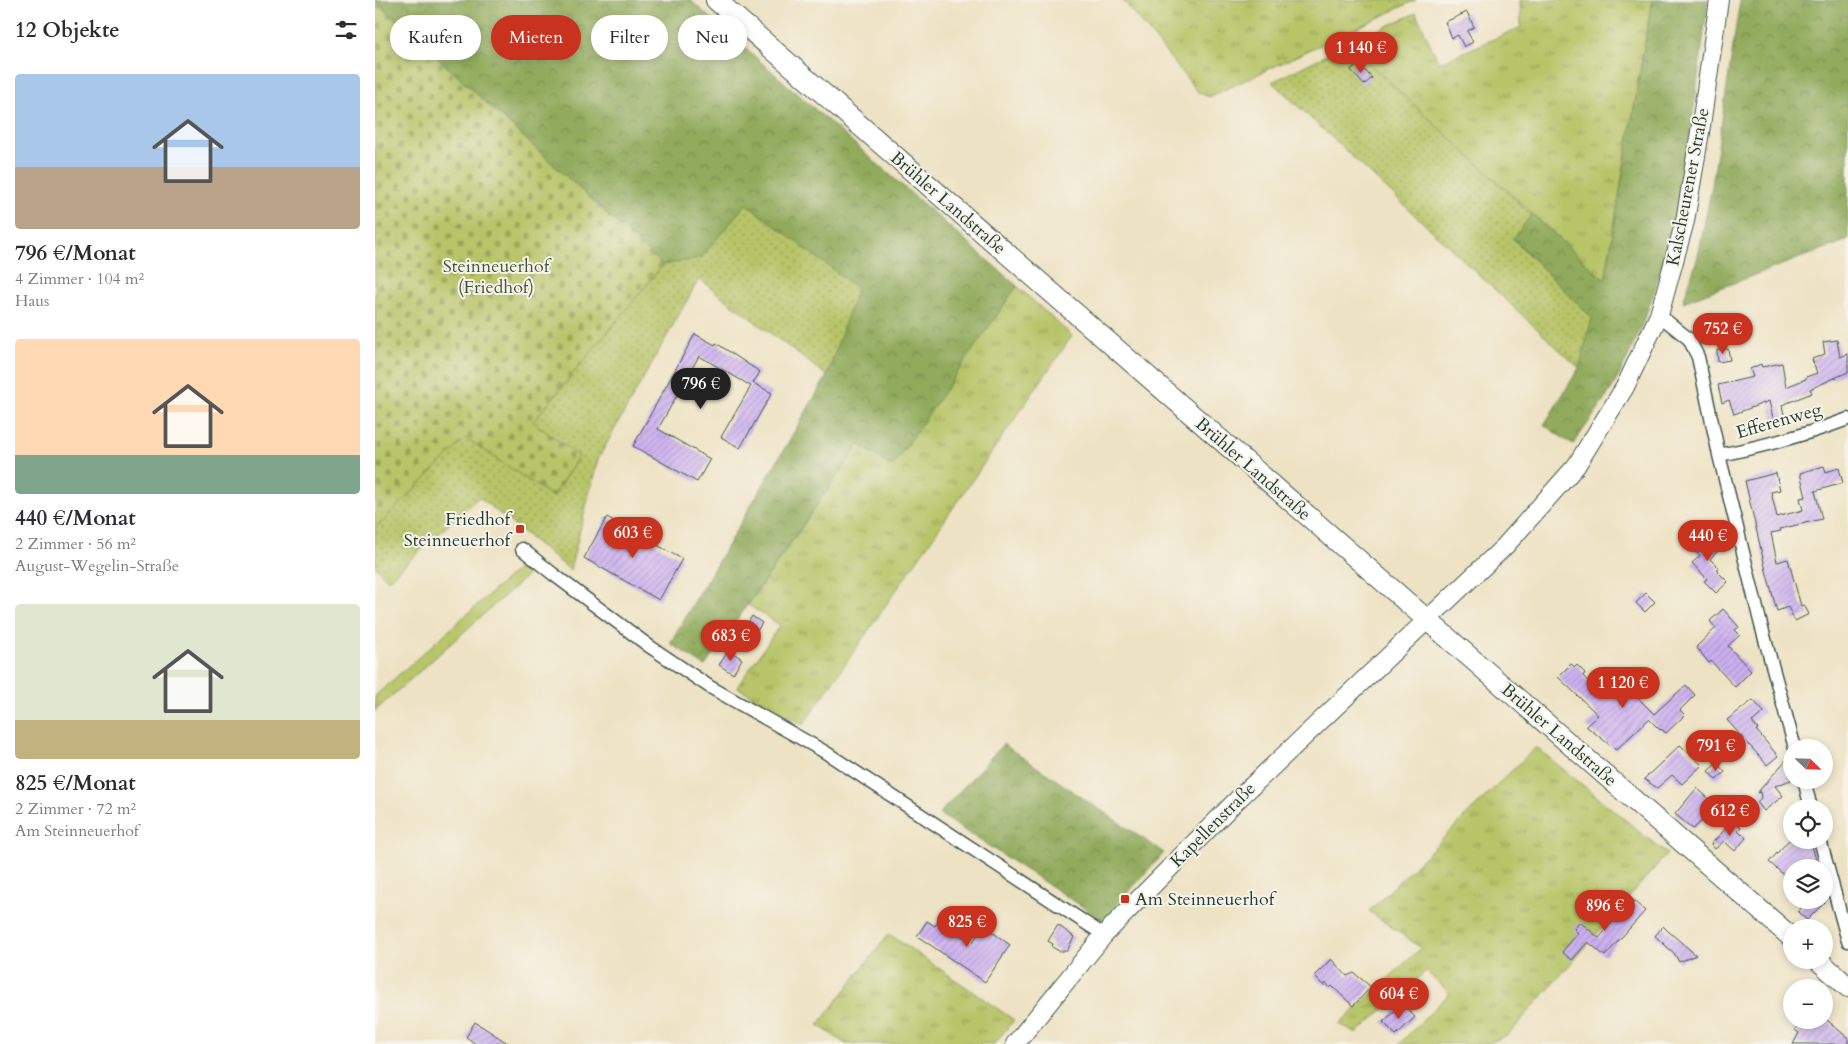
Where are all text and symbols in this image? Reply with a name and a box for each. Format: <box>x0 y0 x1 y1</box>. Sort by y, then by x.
chip: Kaufen <box>390 15 481 60</box>
chip: Mieten <box>491 15 581 60</box>
chip: Filter <box>591 15 668 60</box>
chip: Neu <box>678 15 747 60</box>
text: 12 Objekte <box>15 16 120 45</box>
icon: filters <box>332 16 360 44</box>
pin: 1 140 € <box>1315 32 1407 74</box>
text: 1 140 € <box>1336 37 1386 59</box>
icon: home <box>143 106 233 196</box>
street label: Kalscheurener Straße <box>1660 106 1716 268</box>
street label: Brühler Landstraße <box>885 146 1011 260</box>
text: 796 €/Monat <box>15 239 136 268</box>
park label: Steinneuerhof (Friedhof) <box>443 254 553 300</box>
text: 4 Zimmer · 104 m² <box>15 268 144 290</box>
text: Haus <box>15 290 49 312</box>
pin: 752 € <box>1688 312 1758 355</box>
text: 752 € <box>1704 318 1742 340</box>
pin: 796 € <box>666 368 736 410</box>
icon: home <box>143 371 233 461</box>
text: 796 € <box>682 373 720 395</box>
street label: Efferenweg <box>1733 397 1825 445</box>
street label: Brühler Landstraße <box>1190 412 1316 526</box>
text: 440 €/Monat <box>15 504 136 533</box>
place label: Friedhof Steinneuerhof <box>404 507 514 553</box>
pin: 603 € <box>598 516 668 559</box>
pin: 440 € <box>1673 520 1743 562</box>
text: 603 € <box>614 522 652 544</box>
marker: Friedhof Steinneuerhof <box>514 523 526 535</box>
text: 440 € <box>1689 525 1727 547</box>
text: 2 Zimmer · 56 m² <box>15 533 136 555</box>
text: August-Wegelin-Straße <box>15 555 179 577</box>
pin: 683 € <box>696 620 766 662</box>
text: 683 € <box>712 625 750 647</box>
icon: home <box>143 636 233 726</box>
pin: 1 120 € <box>1577 666 1669 709</box>
text: 1 120 € <box>1598 672 1648 694</box>
street label: Brühler Landstraße <box>1496 678 1622 792</box>
pin: 791 € <box>1681 730 1751 772</box>
text: 791 € <box>1697 735 1735 757</box>
north arrow <box>1783 739 1833 789</box>
map controls <box>1783 739 1833 1029</box>
text: 825 €/Monat <box>15 769 136 798</box>
street label: Kapellenstraße <box>1165 777 1261 873</box>
pin: 612 € <box>1695 794 1765 837</box>
text: 2 Zimmer · 72 m² <box>15 798 136 820</box>
button: locate <box>1783 799 1833 849</box>
text: 612 € <box>1711 800 1749 822</box>
text: Am Steinneuerhof <box>15 820 139 842</box>
button: layers <box>1783 859 1833 909</box>
place label: Am Steinneuerhof <box>1135 887 1278 912</box>
pin: 896 € <box>1570 890 1640 932</box>
marker: Am Steinneuerhof <box>1119 893 1131 905</box>
text: 896 € <box>1586 895 1624 917</box>
pin: 825 € <box>932 906 1002 948</box>
text: 825 € <box>948 911 986 933</box>
button: + <box>1783 919 1833 969</box>
pin: 604 € <box>1364 978 1434 1020</box>
button: − <box>1783 979 1833 1029</box>
text: 604 € <box>1380 983 1418 1005</box>

